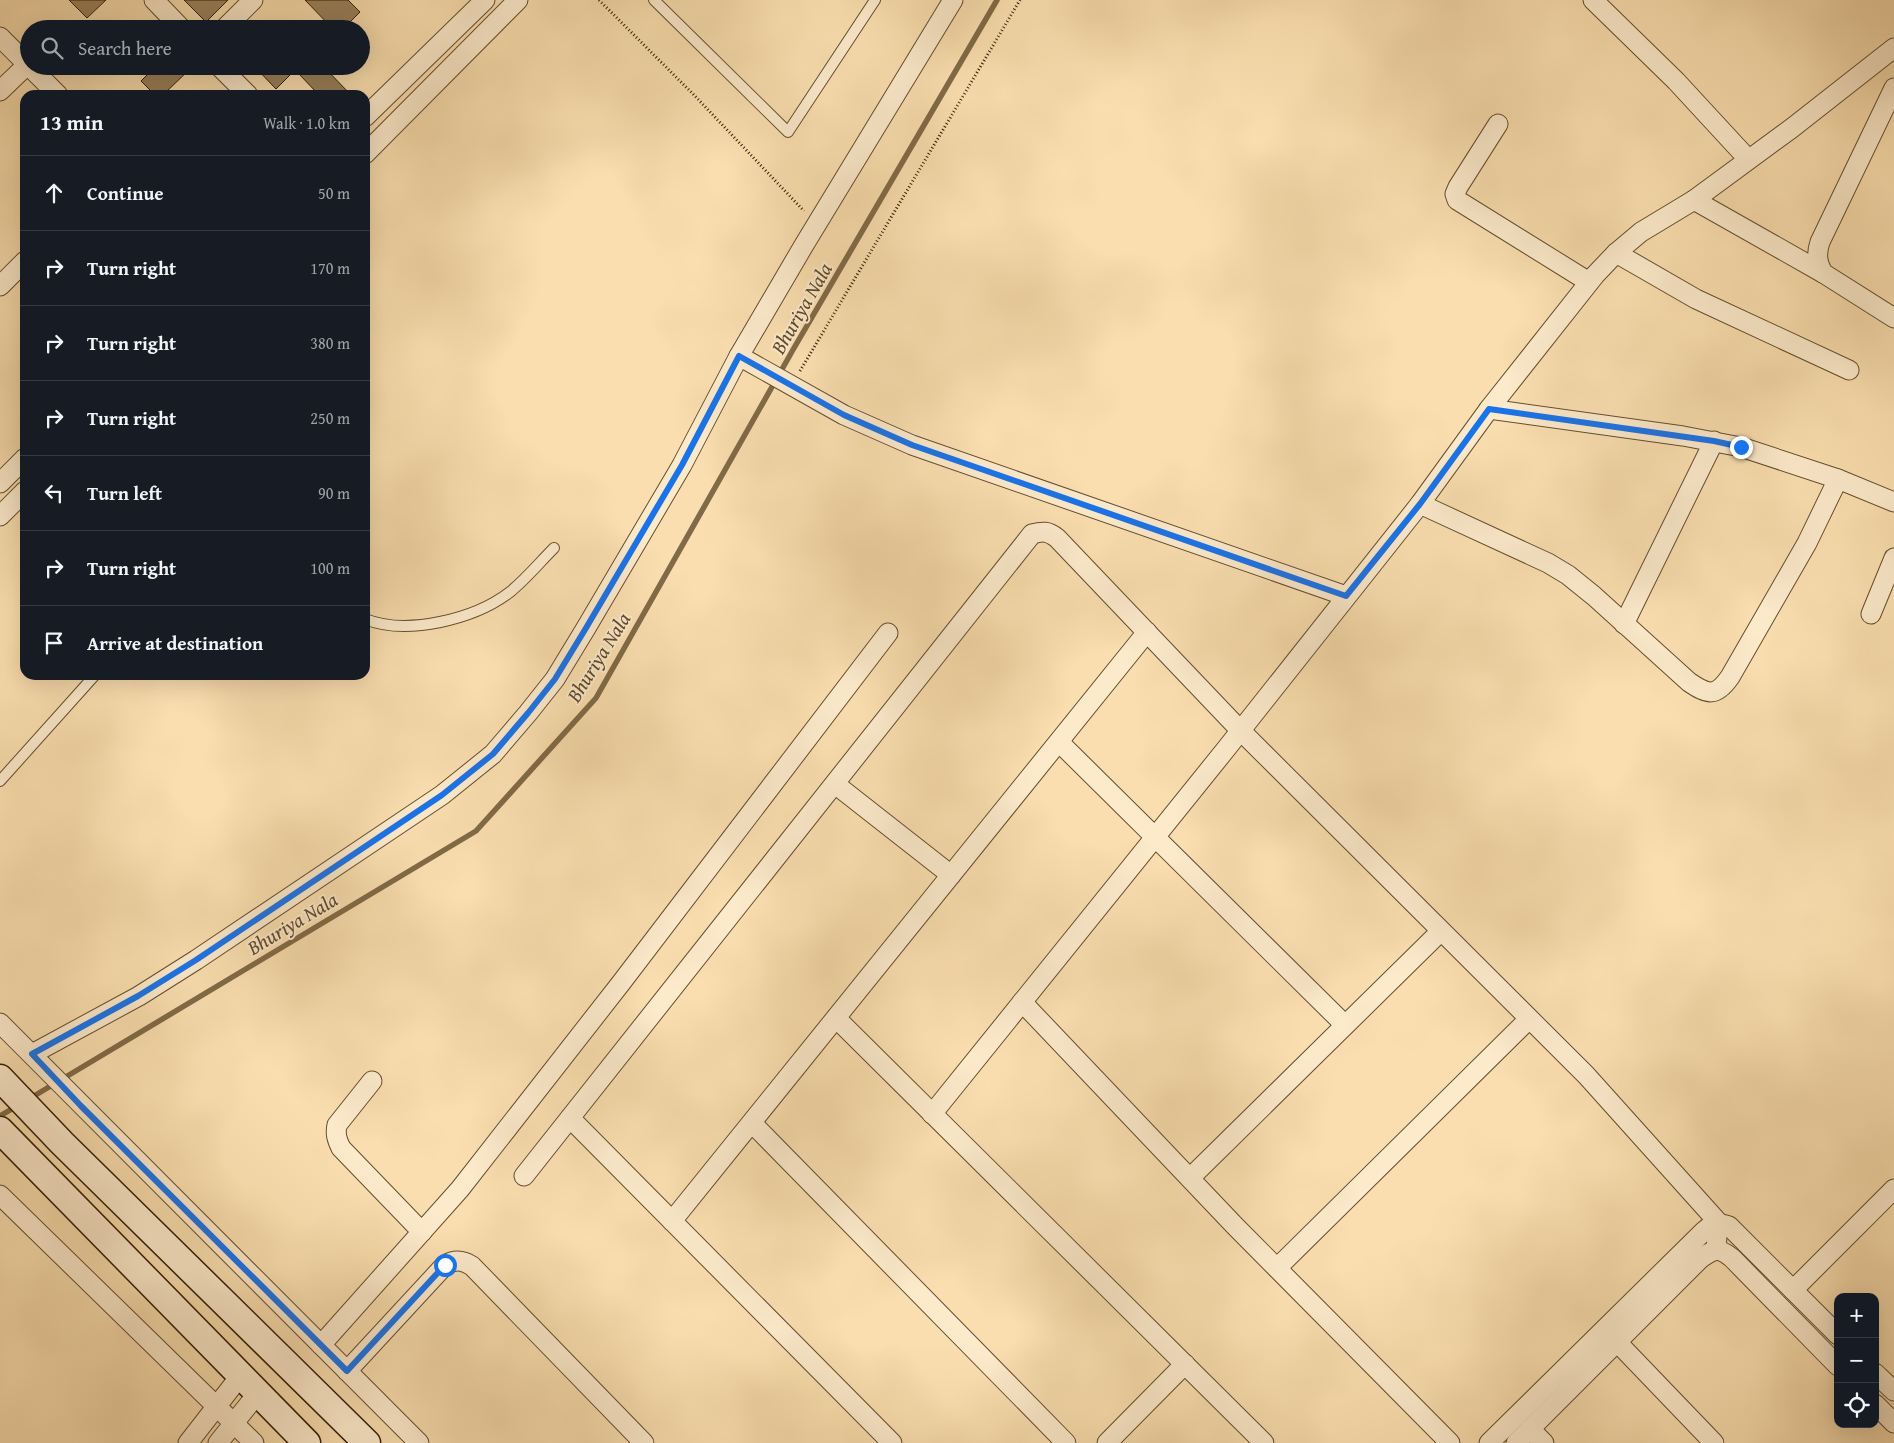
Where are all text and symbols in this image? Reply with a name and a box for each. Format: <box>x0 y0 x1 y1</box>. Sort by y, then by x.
search box <box>20 20 370 75</box>
icon: search <box>38 34 66 62</box>
text: Search here <box>78 34 172 62</box>
text: 13 min <box>40 107 103 138</box>
text: Walk · 1.0 km <box>263 111 350 135</box>
icon: ahead <box>40 179 68 207</box>
text: Continue <box>87 179 164 207</box>
text: 50 m <box>318 181 350 205</box>
icon: right <box>40 254 68 282</box>
text: Turn right <box>87 254 176 282</box>
text: 170 m <box>310 256 350 280</box>
water label: Bhuriya Nala <box>763 256 839 360</box>
icon: right <box>40 329 68 357</box>
text: Turn right <box>87 329 176 357</box>
text: 380 m <box>310 331 350 355</box>
icon: right <box>40 404 68 432</box>
text: Turn right <box>87 404 176 432</box>
text: 250 m <box>310 406 350 430</box>
route end <box>1730 436 1753 459</box>
icon: left <box>40 479 68 507</box>
text: Turn left <box>87 479 162 507</box>
text: 90 m <box>318 481 350 505</box>
icon: right <box>40 554 68 582</box>
text: Turn right <box>87 554 176 582</box>
text: 100 m <box>310 556 350 580</box>
water label: Bhuriya Nala <box>558 606 637 708</box>
icon: arrive <box>40 629 68 657</box>
text: Arrive at destination <box>87 629 263 657</box>
water label: Bhuriya Nala <box>240 884 343 962</box>
route start <box>434 1254 457 1277</box>
map controls <box>1834 1293 1879 1428</box>
button: + <box>1834 1293 1879 1338</box>
button: − <box>1834 1338 1879 1383</box>
button: locate <box>1834 1383 1879 1428</box>

